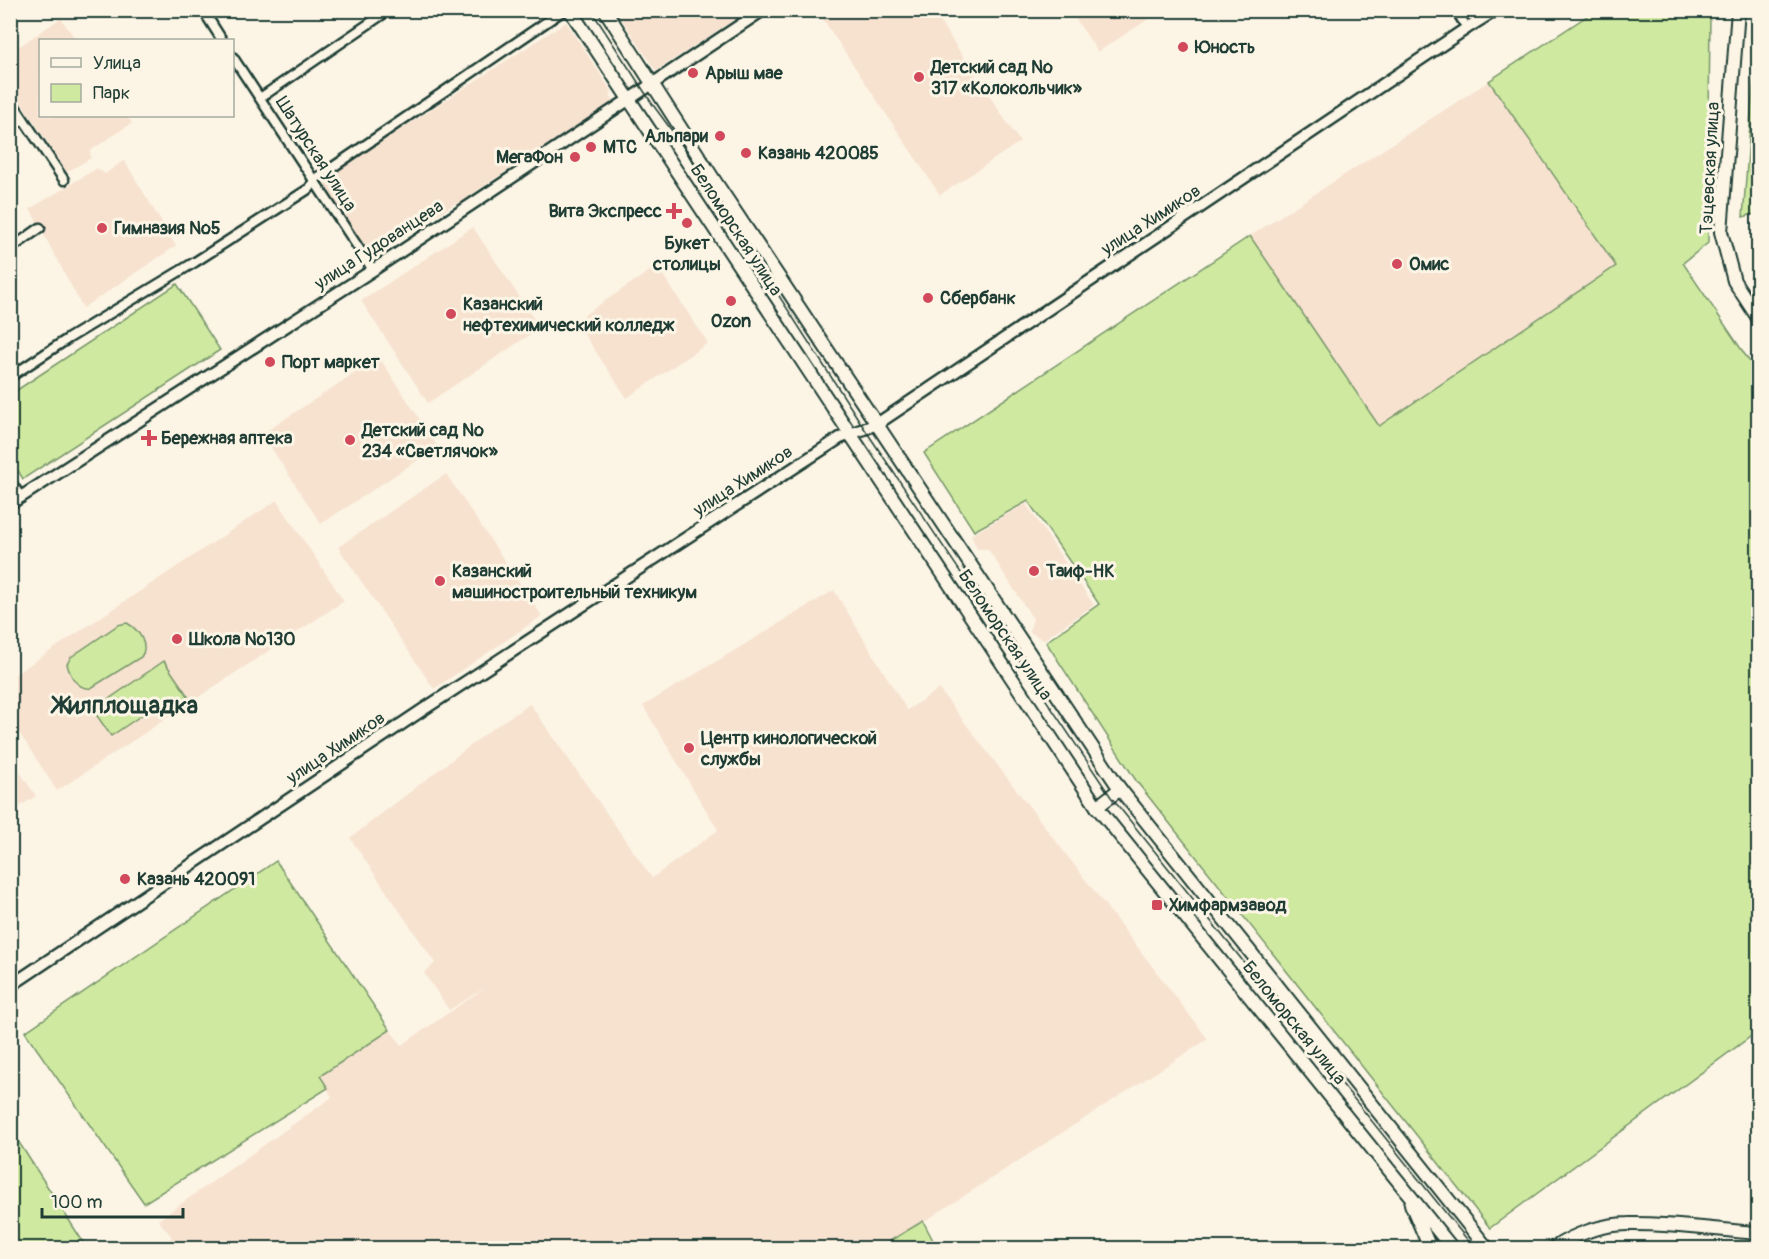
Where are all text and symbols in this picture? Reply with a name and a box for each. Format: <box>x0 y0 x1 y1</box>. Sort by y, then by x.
place label: Юность <box>1194 36 1255 59</box>
legend <box>39 39 234 117</box>
marker: Юность <box>1176 40 1190 54</box>
text: Улица <box>93 52 141 75</box>
place label: Детский сад № 317 «Колокольчик» <box>930 56 1083 100</box>
place label: Арыш мае <box>705 62 784 85</box>
marker: Арыш мае <box>686 66 700 80</box>
marker: Детский сад № 317 «Колокольчик» <box>912 70 926 84</box>
text: Парк <box>93 82 130 105</box>
street label: Шатурская улица <box>270 92 362 216</box>
street label: Тэцевская улица <box>1695 101 1725 235</box>
place label: Альпари <box>645 125 708 148</box>
marker: Альпари <box>713 129 727 143</box>
place label: МТС <box>603 136 637 159</box>
marker: МТС <box>584 140 598 154</box>
place label: Казань 420085 <box>758 142 879 165</box>
place label: МегаФон <box>496 146 563 169</box>
marker: Казань 420085 <box>739 146 753 160</box>
marker: МегаФон <box>568 150 582 164</box>
street label: Беломорская улица <box>685 160 787 300</box>
street label: улица Химиков <box>1096 179 1205 261</box>
street label: улица Гудованцева <box>309 195 448 296</box>
place label: Вита Экспресс <box>548 200 662 223</box>
marker: Вита Экспресс <box>667 204 681 218</box>
marker: Букет столицы <box>680 216 694 230</box>
place label: Гимназия №5 <box>114 217 221 240</box>
marker: Гимназия №5 <box>95 221 109 235</box>
place label: Букет столицы <box>652 232 721 276</box>
place label: Омис <box>1409 253 1449 276</box>
marker: Омис <box>1390 257 1404 271</box>
place label: Сбербанк <box>940 287 1016 310</box>
marker: Сбербанк <box>921 291 935 305</box>
place label: Казанский нефтехимический колледж <box>463 293 675 337</box>
marker: Ozon <box>724 294 738 308</box>
marker: Казанский нефтехимический колледж <box>444 307 458 321</box>
place label: Ozon <box>711 310 751 333</box>
place label: Порт маркет <box>282 351 381 374</box>
marker: Порт маркет <box>263 355 277 369</box>
place label: Детский сад № 234 «Светлячок» <box>361 419 499 463</box>
place label: Бережная аптека <box>161 427 293 450</box>
marker: Бережная аптека <box>142 431 156 445</box>
marker: Детский сад № 234 «Светлячок» <box>343 433 357 447</box>
street label: улица Химиков <box>688 440 797 522</box>
place label: Казанский машиностроительный техникум <box>452 560 697 604</box>
place label: Таиф-НК <box>1045 560 1115 583</box>
marker: Таиф-НК <box>1027 564 1041 578</box>
street label: Беломорская улица <box>953 565 1057 705</box>
marker: Казанский машиностроительный техникум <box>433 574 447 588</box>
place label: Школа №130 <box>188 628 296 651</box>
marker: Школа №130 <box>170 632 184 646</box>
district label: Жилплощадка <box>50 691 198 720</box>
street label: улица Химиков <box>281 707 390 790</box>
place label: Центр кинологической службы <box>700 727 877 771</box>
marker: Центр кинологической службы <box>682 741 696 755</box>
place label: Казань 420091 <box>137 868 255 891</box>
marker: Казань 420091 <box>118 872 132 886</box>
place label: Химфармзавод <box>1169 894 1287 917</box>
marker: Химфармзавод <box>1150 898 1164 912</box>
street label: Беломорская улица <box>1237 956 1351 1090</box>
scale bar <box>42 1181 183 1219</box>
text: 100 m <box>51 1191 103 1214</box>

